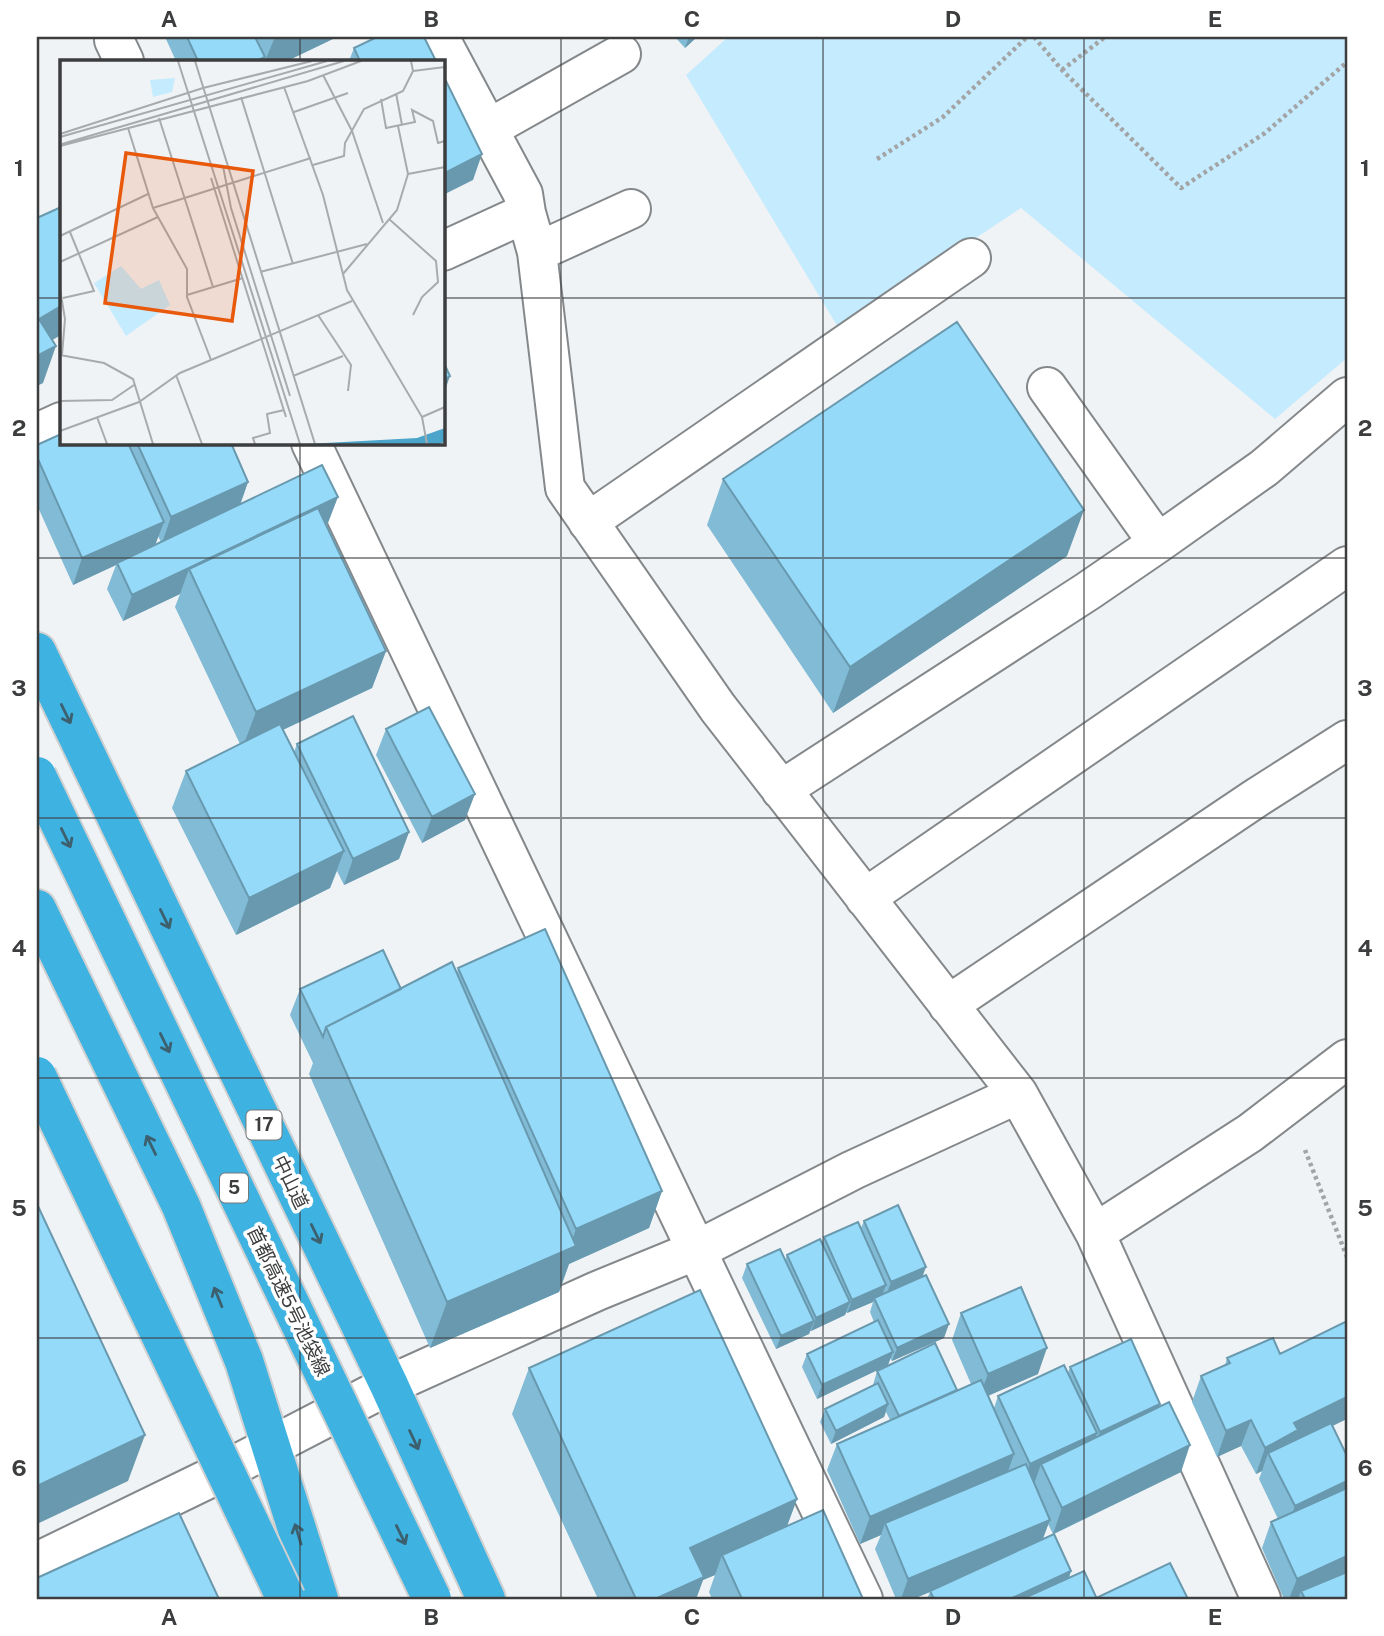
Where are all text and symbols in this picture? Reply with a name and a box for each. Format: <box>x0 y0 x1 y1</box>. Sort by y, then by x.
text: A <box>161 5 178 32</box>
text: B <box>423 5 439 32</box>
text: C <box>684 5 700 32</box>
text: D <box>945 5 961 32</box>
text: E <box>1208 5 1222 32</box>
inset map <box>60 60 444 444</box>
text: 1 <box>14 154 24 181</box>
text: 1 <box>1360 154 1370 181</box>
text: 2 <box>12 414 26 441</box>
text: 2 <box>1358 414 1372 441</box>
text: 3 <box>11 674 27 701</box>
text: 3 <box>1357 674 1373 701</box>
one-way arrow <box>60 703 74 724</box>
one-way arrow <box>60 827 74 848</box>
one-way arrow <box>158 908 172 929</box>
text: 4 <box>11 934 27 961</box>
text: 4 <box>1357 934 1373 961</box>
one-way arrow <box>158 1032 172 1053</box>
road number: 17 <box>246 1110 282 1140</box>
one-way arrow <box>144 1135 158 1156</box>
street label: 中山道 <box>269 1152 313 1212</box>
road number: 5 <box>220 1174 248 1203</box>
text: 5 <box>11 1194 27 1221</box>
text: 5 <box>1357 1194 1373 1221</box>
street label: 首都高速5号池袋線 <box>243 1222 335 1380</box>
one-way arrow <box>310 1223 324 1244</box>
one-way arrow <box>211 1287 224 1309</box>
one-way arrow <box>408 1429 421 1450</box>
text: 6 <box>11 1454 27 1481</box>
text: 6 <box>1357 1454 1373 1481</box>
one-way arrow <box>291 1523 304 1545</box>
one-way arrow <box>395 1524 408 1545</box>
text: A <box>161 1603 178 1630</box>
text: B <box>423 1603 439 1630</box>
text: C <box>684 1603 700 1630</box>
text: D <box>945 1603 961 1630</box>
text: E <box>1208 1603 1222 1630</box>

